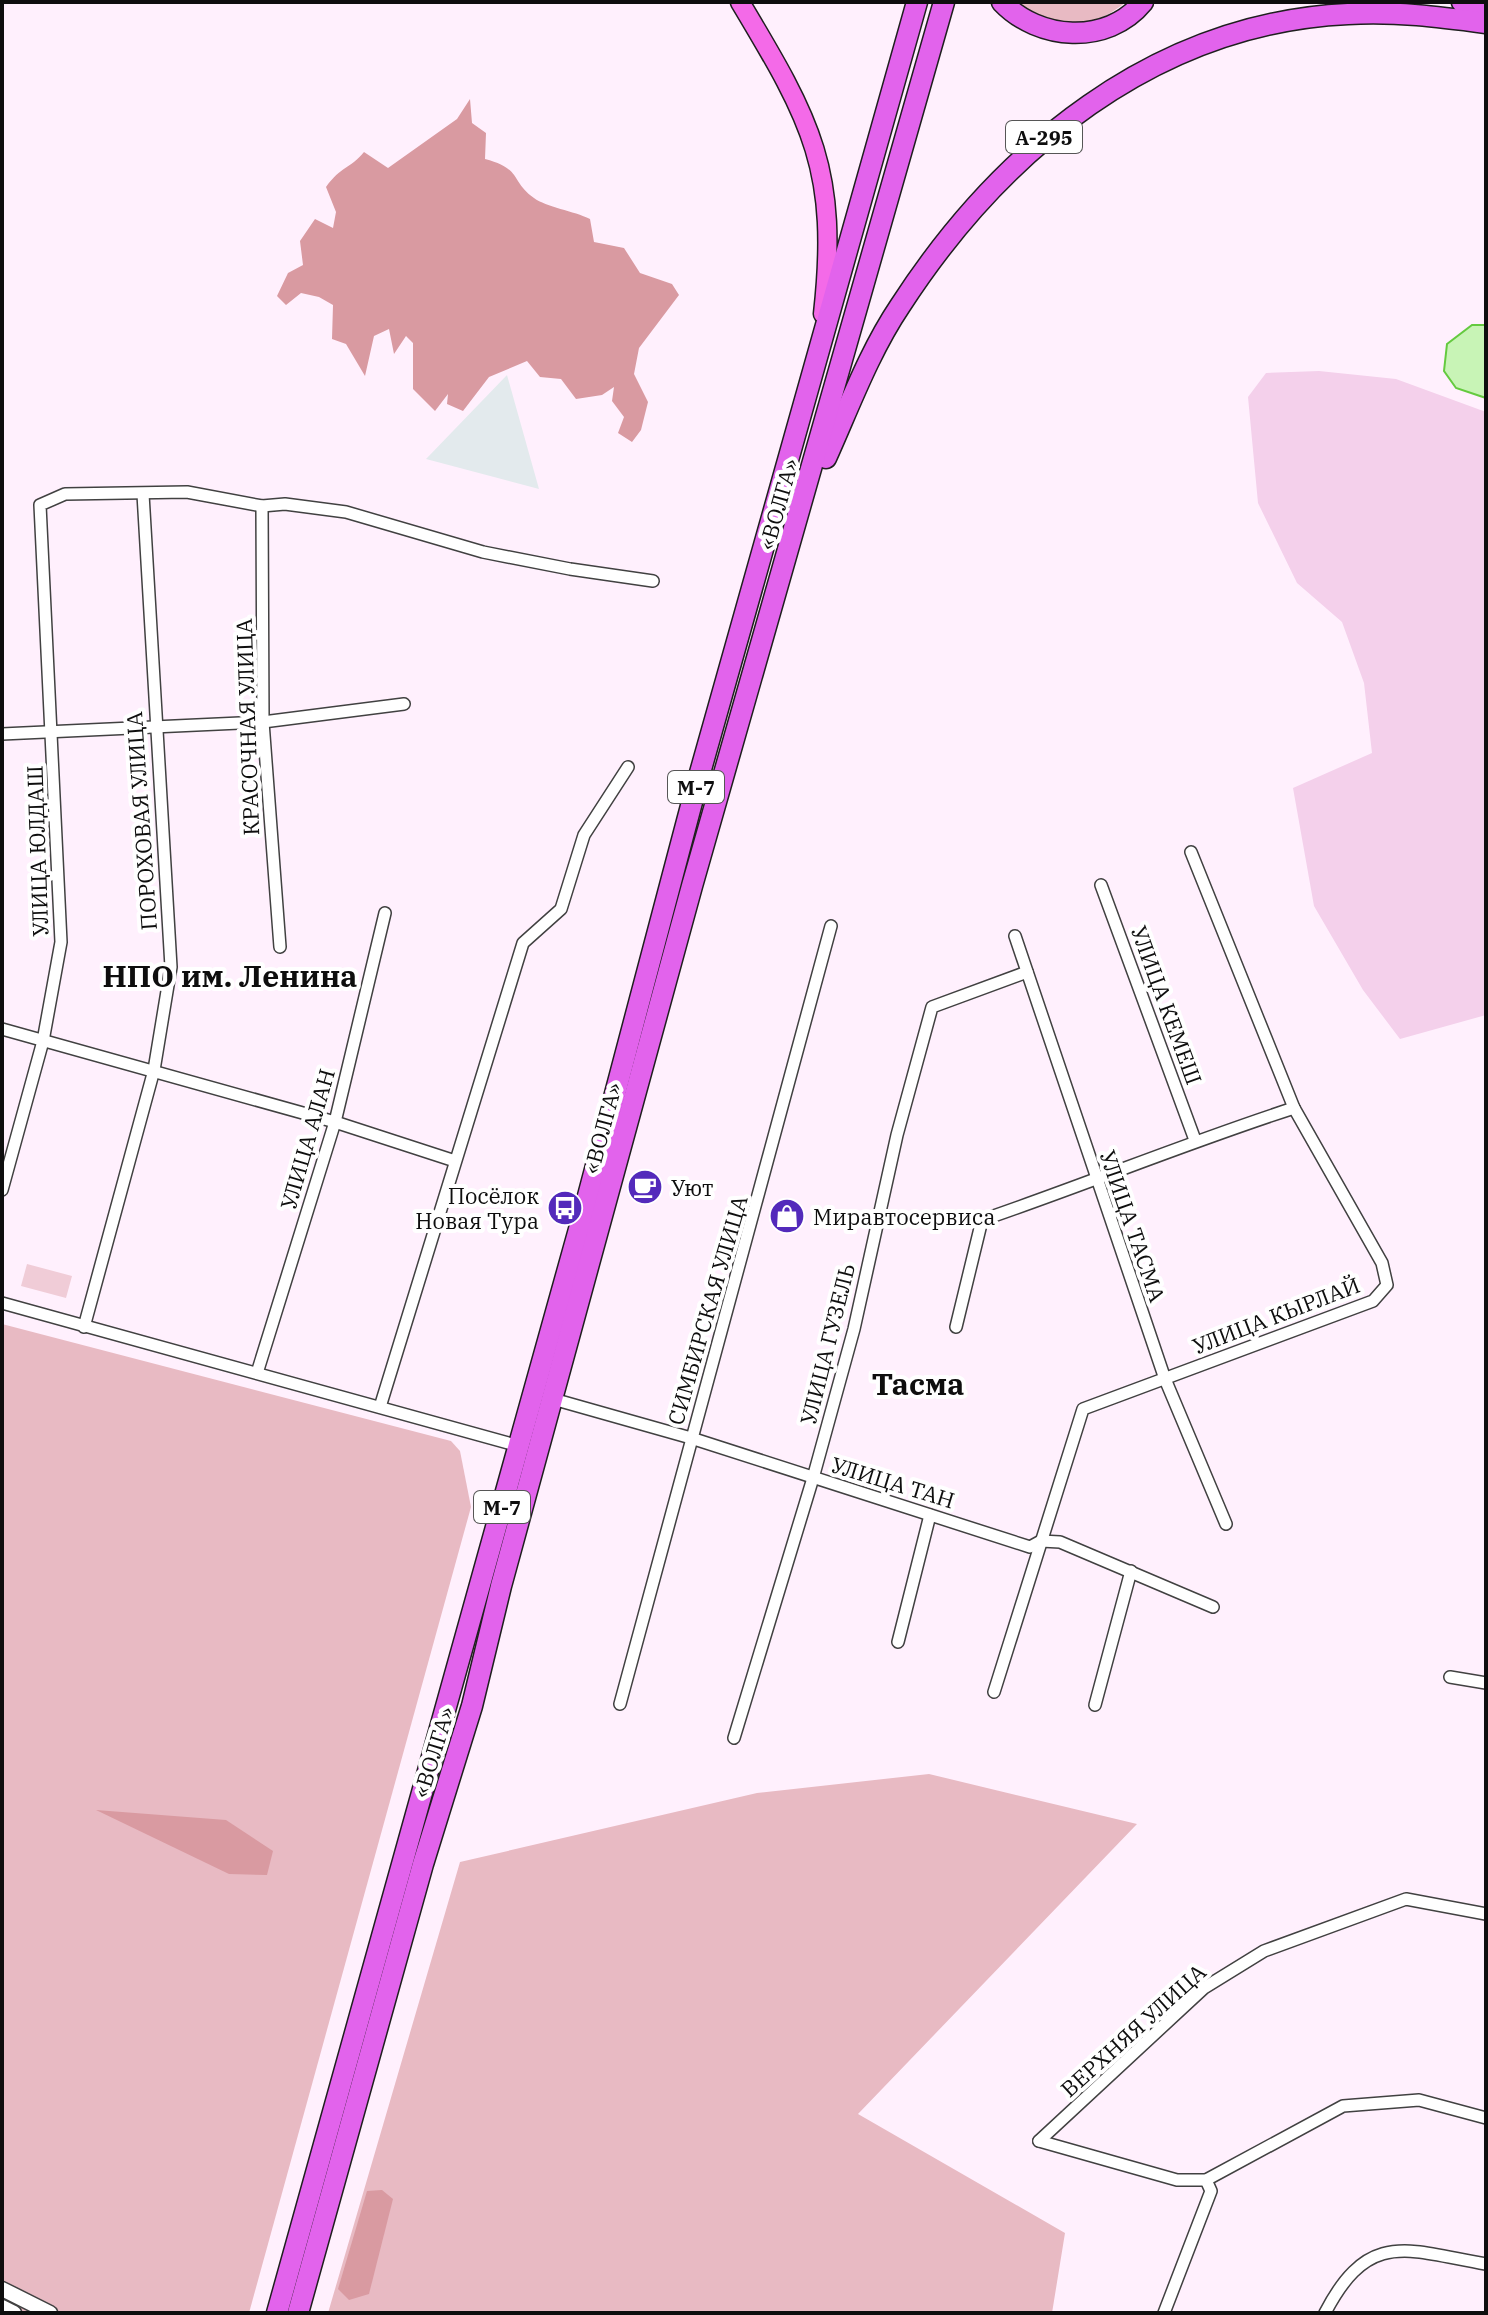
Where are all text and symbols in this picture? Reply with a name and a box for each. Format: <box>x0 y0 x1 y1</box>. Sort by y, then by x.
road number: А-295 <box>1006 121 1082 153</box>
street label: «ВОЛГА» <box>751 455 805 553</box>
street label: КРАСОЧНАЯ УЛИЦА <box>229 618 265 836</box>
street label: ПОРОХОВАЯ УЛИЦА <box>119 711 163 931</box>
street label: УЛИЦА ЮЛДАШ <box>20 765 54 937</box>
road number: М-7 <box>668 771 724 803</box>
street label: УЛИЦА КЕМЕШ <box>1125 922 1209 1088</box>
district label: НПО им. Ленина <box>103 956 358 995</box>
street label: УЛИЦА АЛАН <box>273 1065 341 1213</box>
street label: «ВОЛГА» <box>576 1079 628 1177</box>
street label: УЛИЦА ТАСМА <box>1093 1146 1173 1306</box>
cafe icon: Уют <box>626 1168 664 1206</box>
place label: Уют <box>671 1173 714 1202</box>
place label: Посёлок Новая Тура <box>415 1181 539 1235</box>
bus stop icon: Посёлок Новая Тура <box>546 1189 584 1227</box>
street label: СИМБИРСКАЯ УЛИЦА <box>660 1192 754 1428</box>
shop icon: Миравтосервиса <box>768 1197 806 1235</box>
place label: Миравтосервиса <box>813 1202 995 1231</box>
street label: УЛИЦА ГУЗЕЛЬ <box>793 1261 861 1427</box>
street label: УЛИЦА КЫРЛАЙ <box>1188 1270 1364 1360</box>
district label: Тасма <box>872 1364 964 1403</box>
street label: УЛИЦА ТАН <box>828 1449 958 1515</box>
road number: М-7 <box>474 1491 530 1523</box>
street label: «ВОЛГА» <box>405 1703 461 1801</box>
street label: ВЕРХНЯЯ УЛИЦА <box>1054 1957 1212 2103</box>

